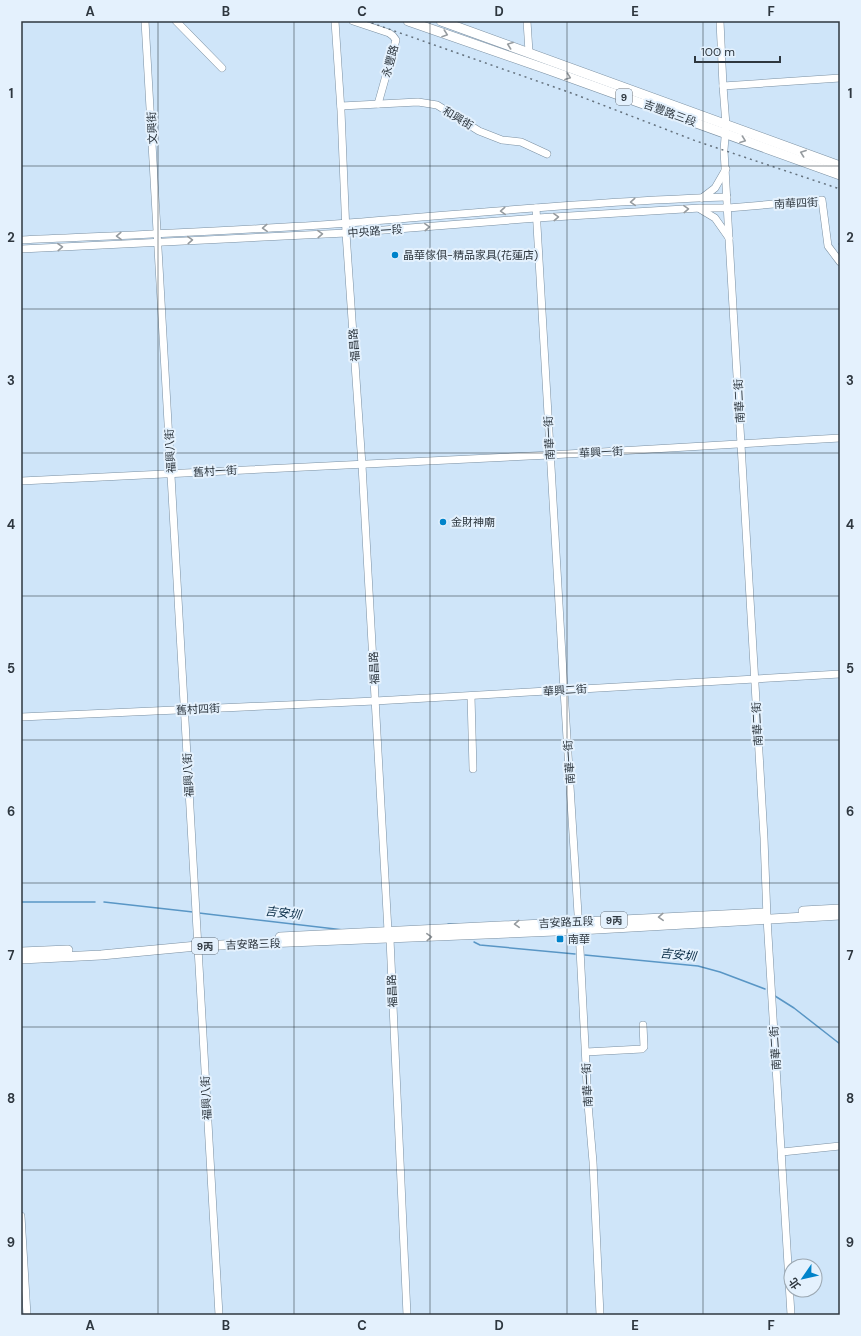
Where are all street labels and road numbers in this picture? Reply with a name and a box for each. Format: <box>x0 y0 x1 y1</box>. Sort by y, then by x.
street label: 永豐路 <box>379 43 401 79</box>
road number: 9 <box>616 89 632 105</box>
street label: 吉豐路三段 <box>642 97 698 129</box>
street label: 和興街 <box>440 104 476 132</box>
street label: 文興街 <box>144 111 160 145</box>
street label: 南華四街 <box>774 195 818 211</box>
street label: 中央路一段 <box>347 222 403 240</box>
street label: 福昌路 <box>346 328 362 362</box>
street label: 南華二街 <box>731 379 747 423</box>
street label: 南華一街 <box>541 416 557 460</box>
street label: 福興八街 <box>162 429 178 473</box>
street label: 華興一街 <box>579 444 623 460</box>
street label: 舊村一街 <box>193 463 237 479</box>
street label: 福昌路 <box>366 651 382 685</box>
street label: 華興二街 <box>543 681 587 699</box>
street label: 舊村四街 <box>176 701 220 717</box>
street label: 南華二街 <box>749 702 765 746</box>
street label: 南華一街 <box>560 740 578 784</box>
street label: 福興八街 <box>180 753 196 797</box>
road number: 9丙 <box>601 912 627 928</box>
street label: 吉安路五段 <box>538 914 594 930</box>
street label: 吉安路三段 <box>225 936 281 952</box>
road number: 9丙 <box>192 938 218 954</box>
street label: 福昌路 <box>384 974 400 1008</box>
street label: 南華二街 <box>766 1026 784 1070</box>
street label: 南華一街 <box>579 1063 595 1107</box>
street label: 福興八街 <box>198 1076 214 1120</box>

